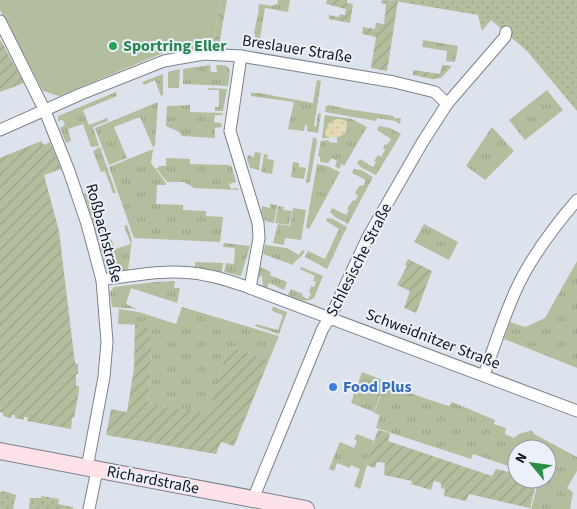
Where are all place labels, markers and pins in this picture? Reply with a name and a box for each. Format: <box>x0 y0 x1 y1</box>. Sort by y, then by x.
place label: Sportring Eller <box>123 35 227 57</box>
marker: Sportring Eller <box>107 40 119 52</box>
place label: Food Plus <box>343 376 412 398</box>
marker: Food Plus <box>327 381 339 393</box>

